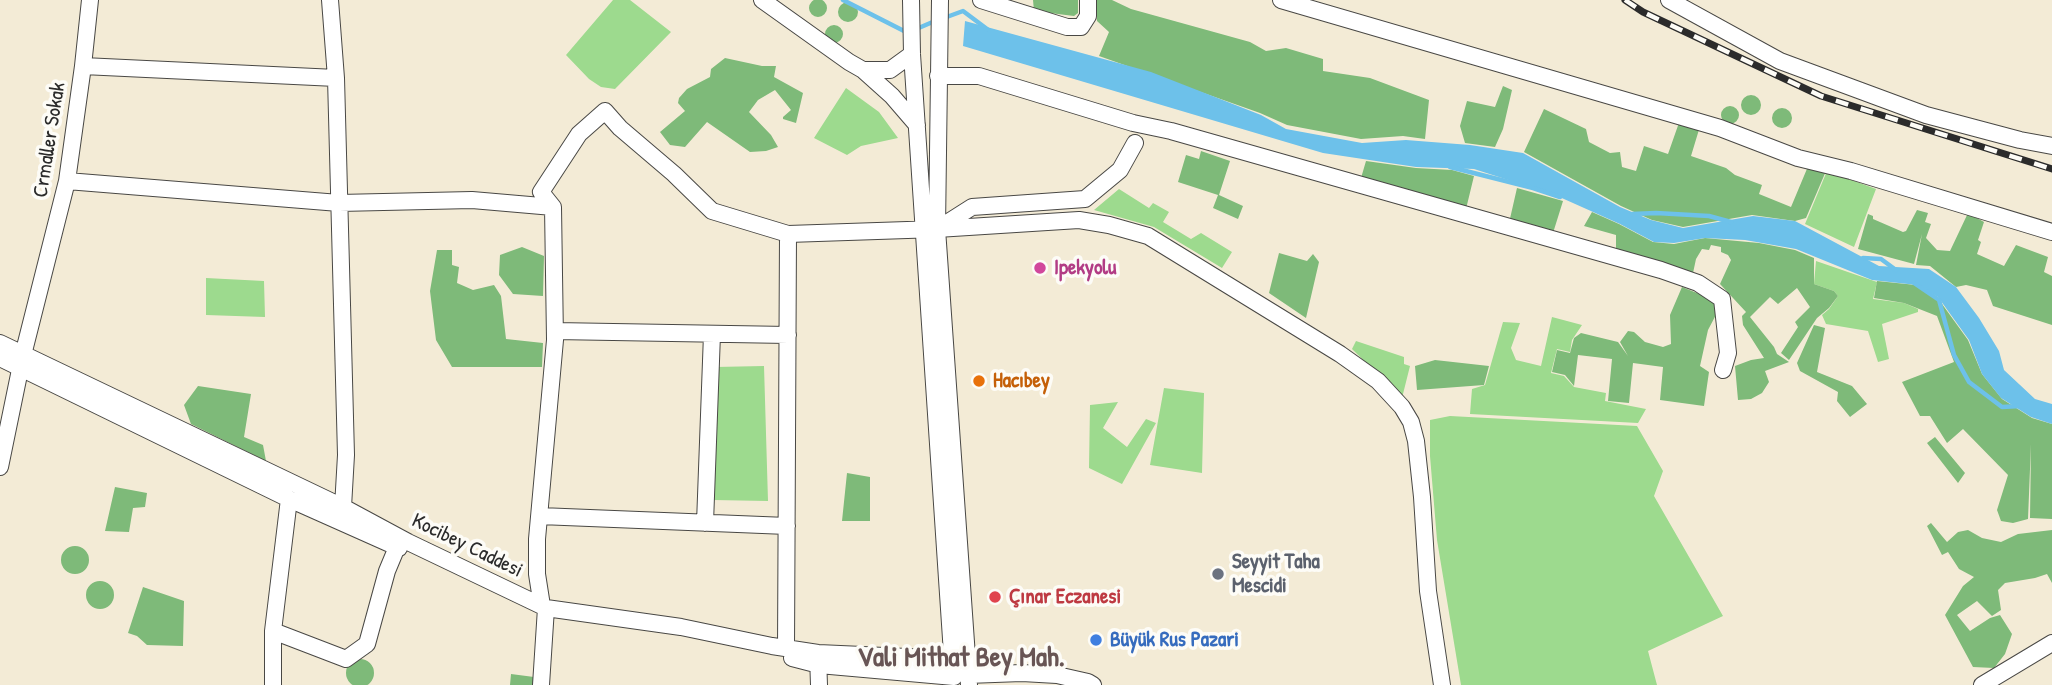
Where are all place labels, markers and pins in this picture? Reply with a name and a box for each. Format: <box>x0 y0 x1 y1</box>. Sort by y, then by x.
place label: Ipekyolu <box>1054 255 1116 281</box>
marker: Ipekyolu <box>1032 260 1048 276</box>
place label: Hacıbey <box>993 368 1050 394</box>
marker: Hacıbey <box>971 373 987 389</box>
place label: Seyyit Taha Mescidi <box>1232 549 1320 599</box>
marker: Seyyit Taha Mescidi <box>1210 566 1226 582</box>
place label: Çınar Eczanesi <box>1009 584 1121 610</box>
marker: Çınar Eczanesi <box>987 589 1003 605</box>
place label: Büyük Rus Pazari <box>1110 627 1239 653</box>
marker: Büyük Rus Pazari <box>1088 632 1104 648</box>

